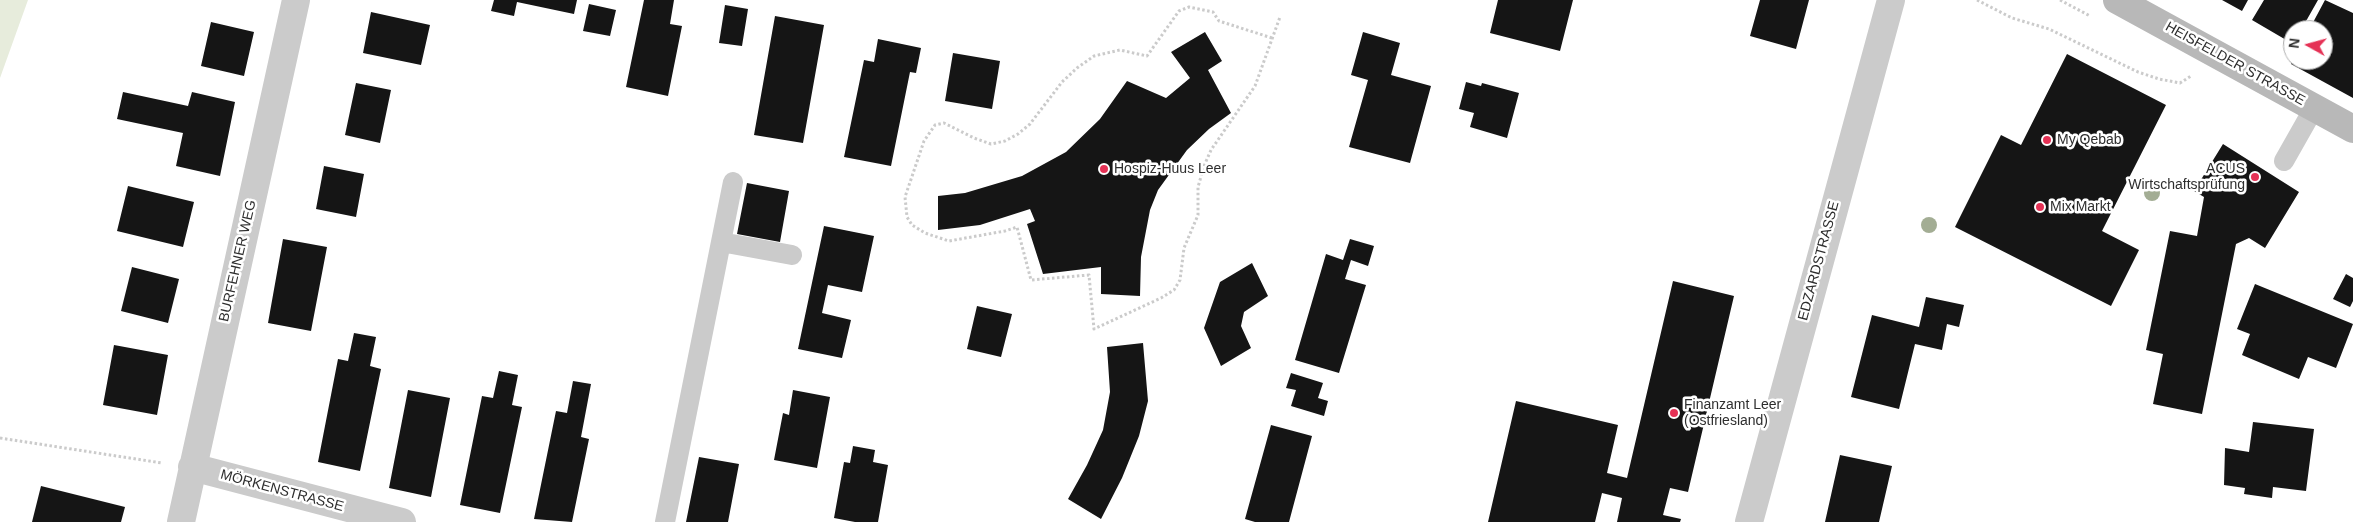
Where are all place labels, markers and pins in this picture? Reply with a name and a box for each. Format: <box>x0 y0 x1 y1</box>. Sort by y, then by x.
place label: My Qebab <box>2057 132 2122 148</box>
marker: My Qebab <box>2041 134 2053 146</box>
place label: Hospiz-Huus Leer <box>1114 161 1226 177</box>
place label: ACUS Wirtschaftsprüfung <box>2128 161 2245 193</box>
marker: Hospiz-Huus Leer <box>1098 163 1110 175</box>
marker: ACUS Wirtschaftsprüfung <box>2249 171 2261 183</box>
place label: Mix Markt <box>2050 199 2111 215</box>
marker: Mix Markt <box>2034 201 2046 213</box>
place label: Finanzamt Leer (Ostfriesland) <box>1684 397 1781 430</box>
marker: Finanzamt Leer (Ostfriesland) <box>1668 407 1680 419</box>

